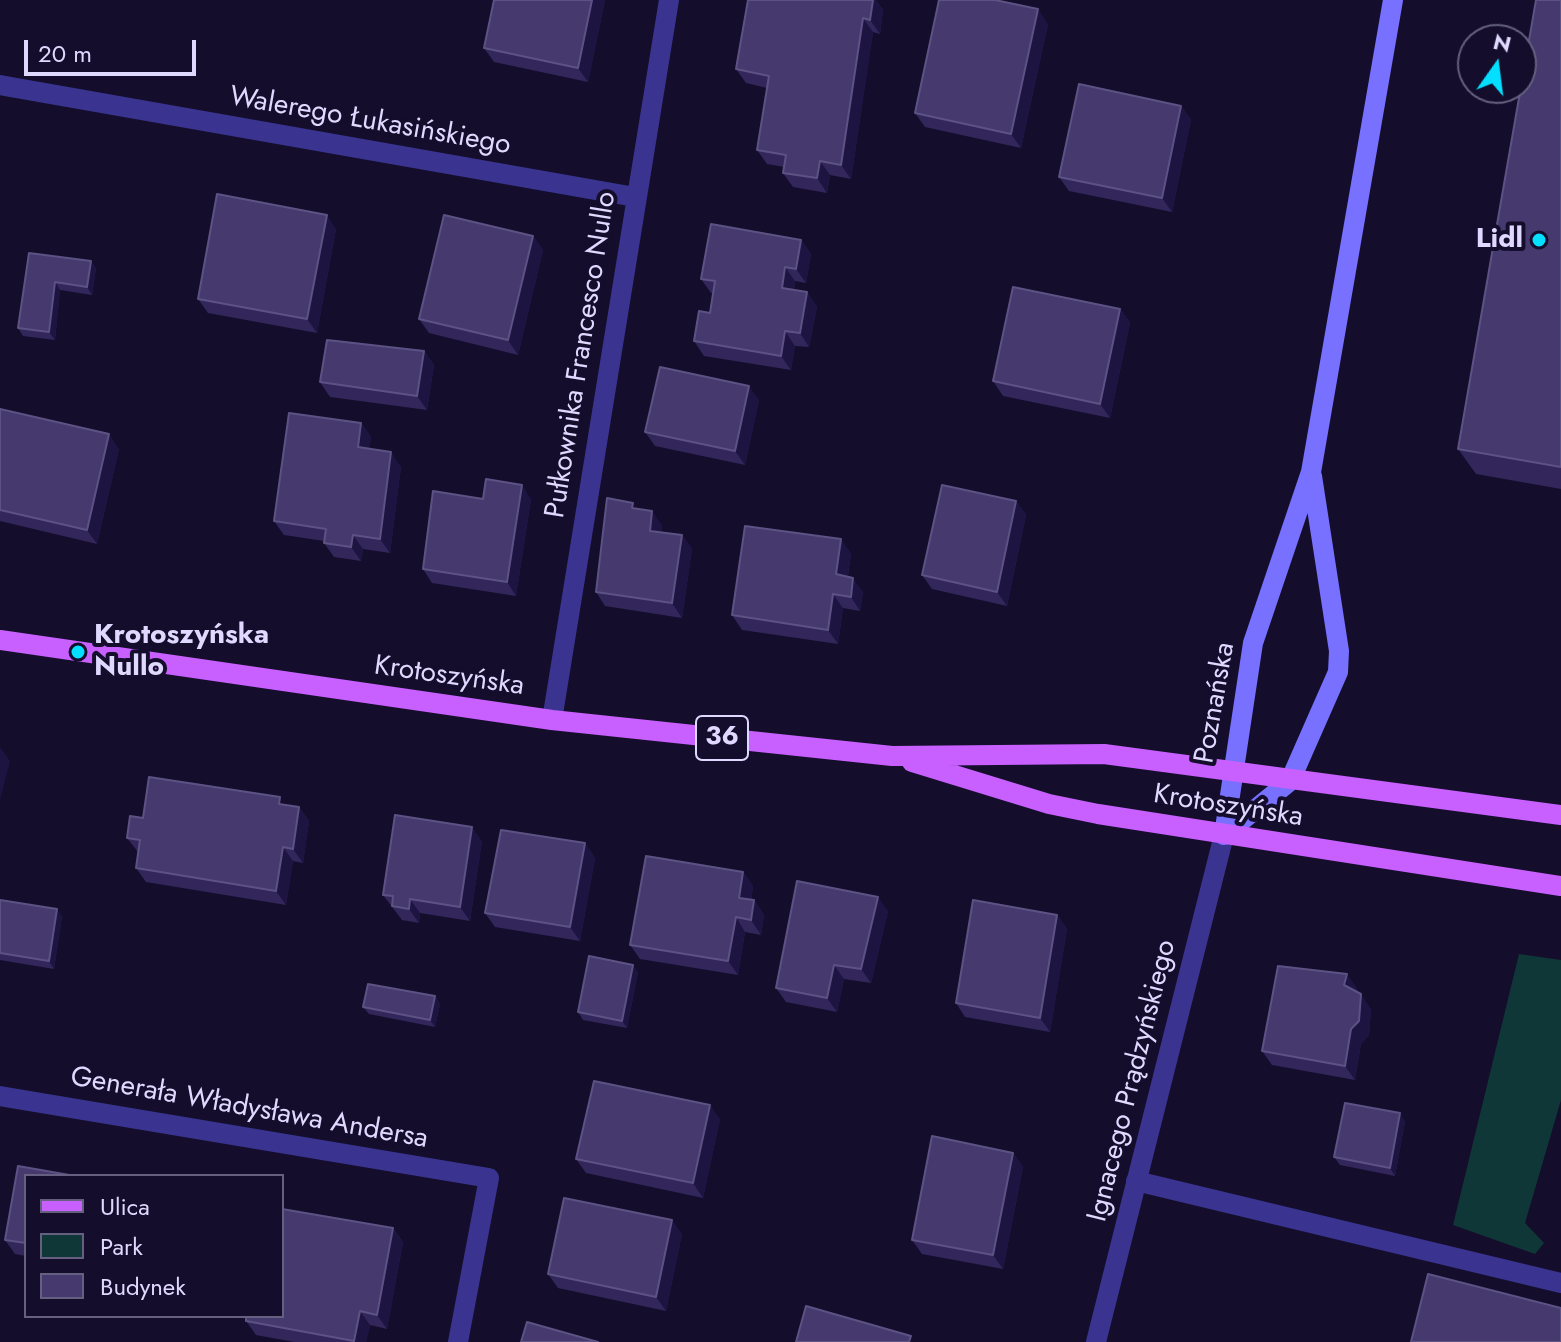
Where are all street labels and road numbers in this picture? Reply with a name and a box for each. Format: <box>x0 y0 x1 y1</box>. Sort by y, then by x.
street label: Walerego Łukasińskiego <box>227 81 513 163</box>
street label: Pułkownika Francesco Nullo <box>540 189 624 521</box>
street label: Poznańska <box>1189 640 1243 766</box>
street label: Krotoszyńska <box>372 650 526 704</box>
road number: 36 <box>696 716 748 760</box>
street label: Krotoszyńska <box>1151 779 1305 835</box>
street label: Ignacego Prądzyńskiego <box>1082 937 1184 1225</box>
street label: Generała Władysława Andersa <box>68 1061 430 1157</box>

